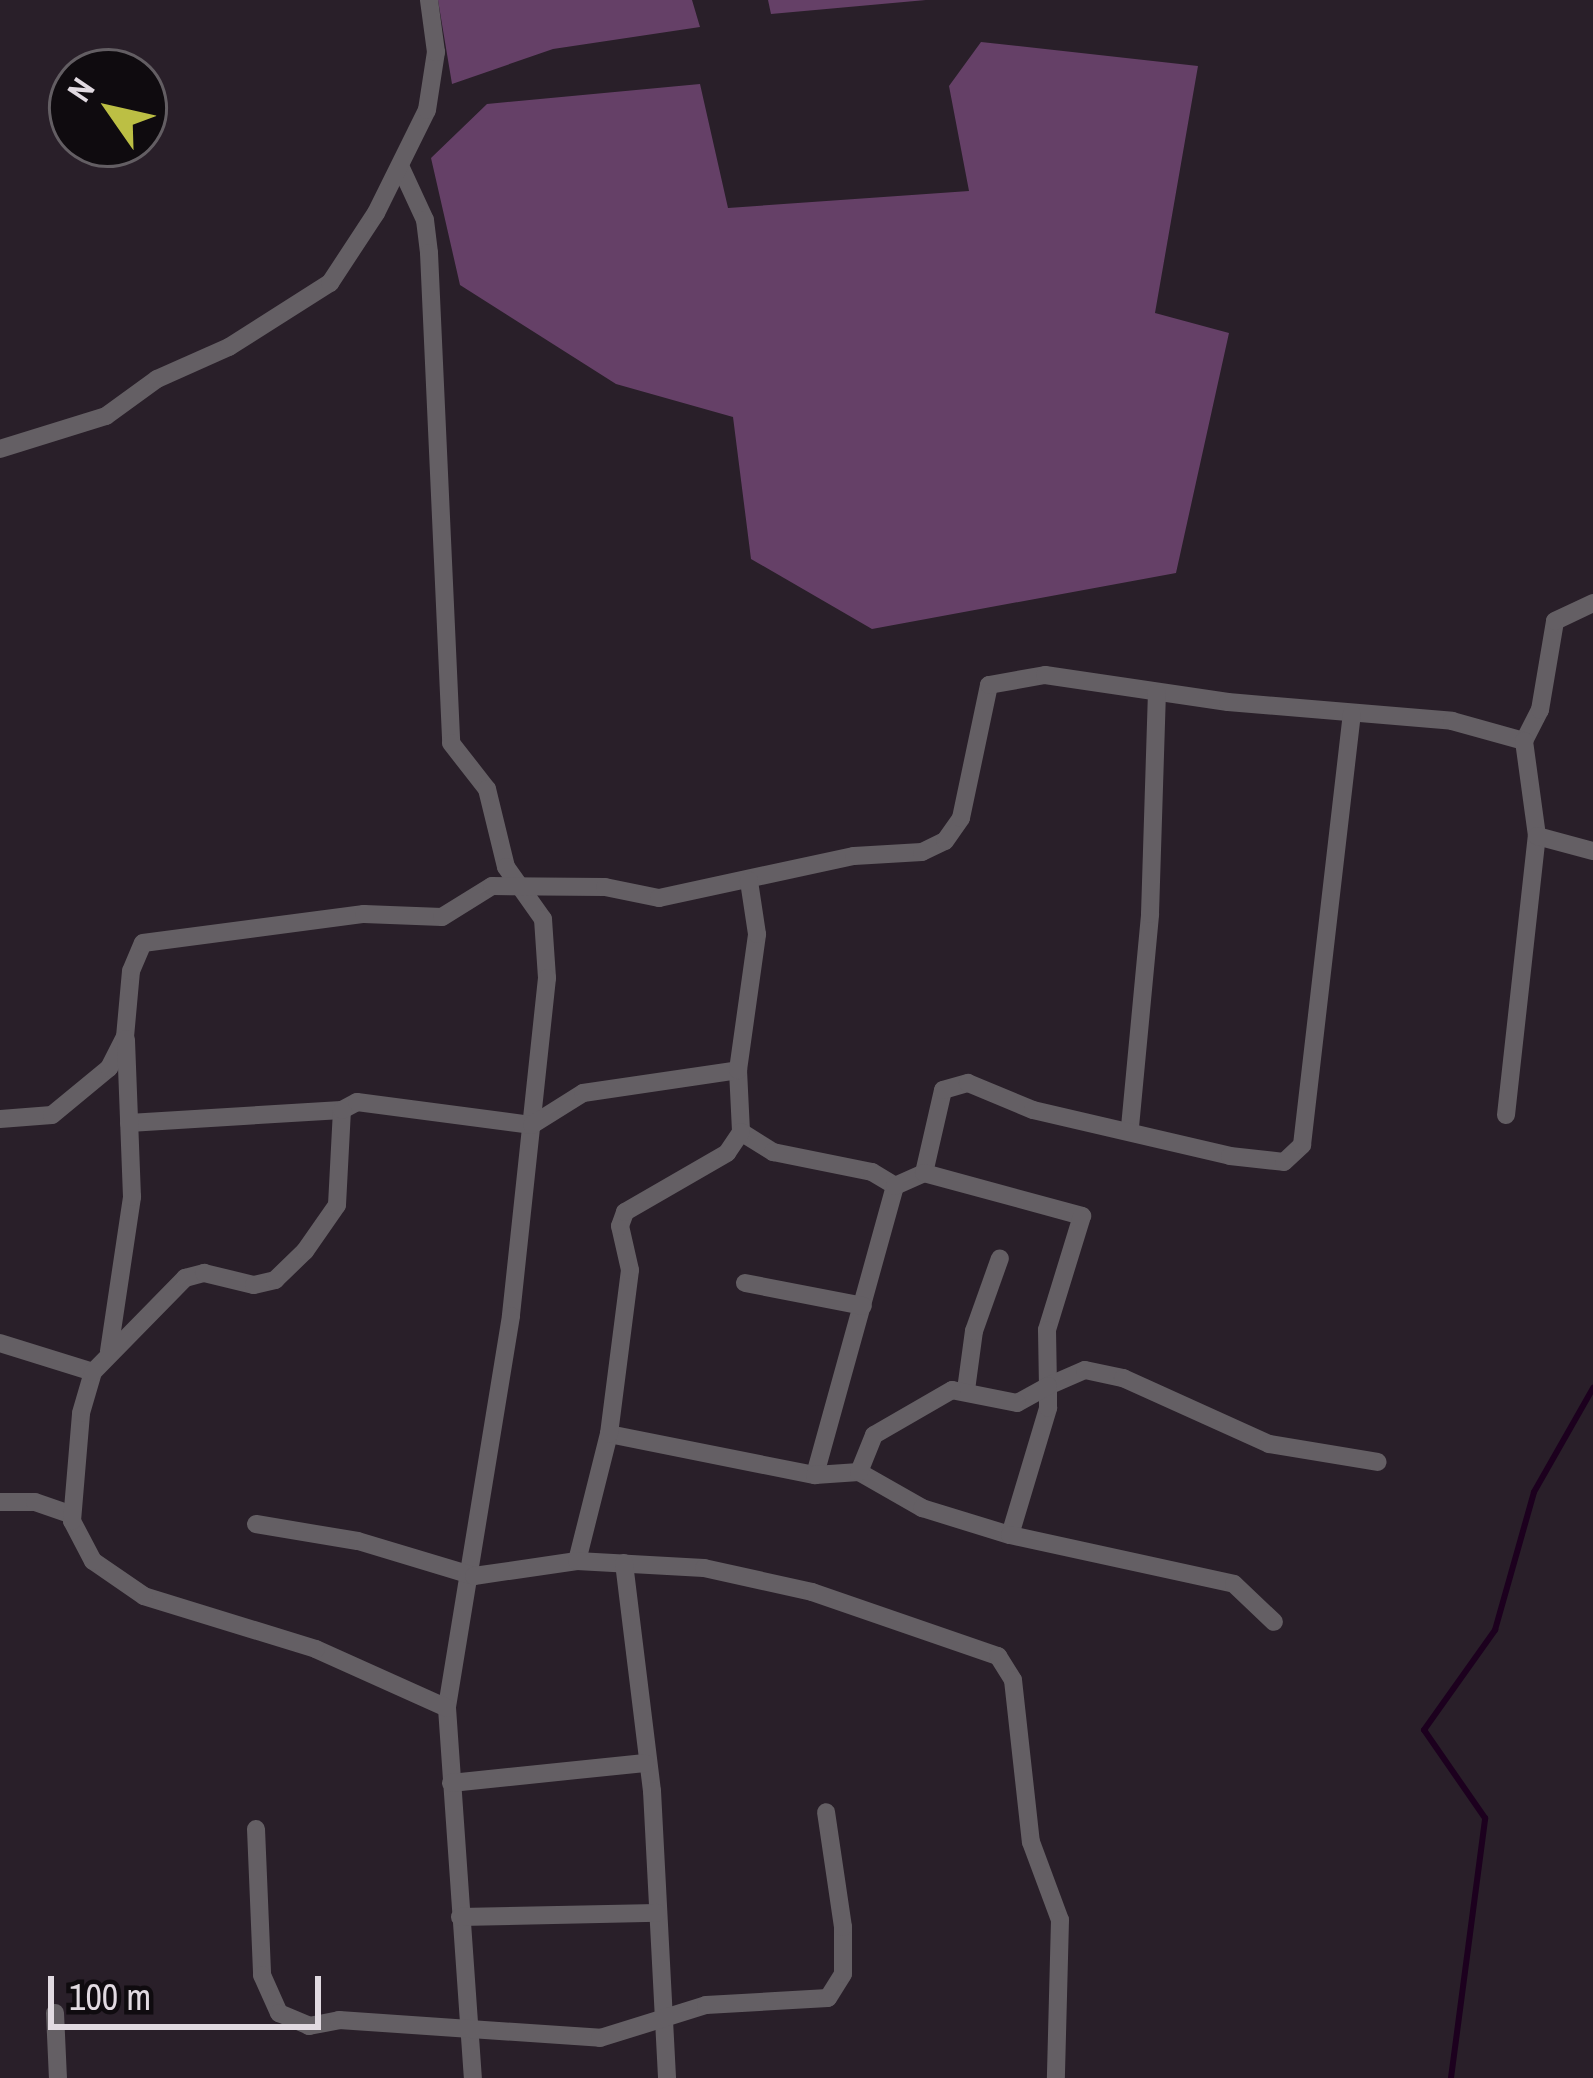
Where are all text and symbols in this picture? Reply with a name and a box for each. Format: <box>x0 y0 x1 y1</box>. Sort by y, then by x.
north arrow <box>48 48 168 168</box>
text: N <box>57 69 104 110</box>
scale bar <box>54 1952 327 2026</box>
text: 100 m <box>69 1973 151 2021</box>

